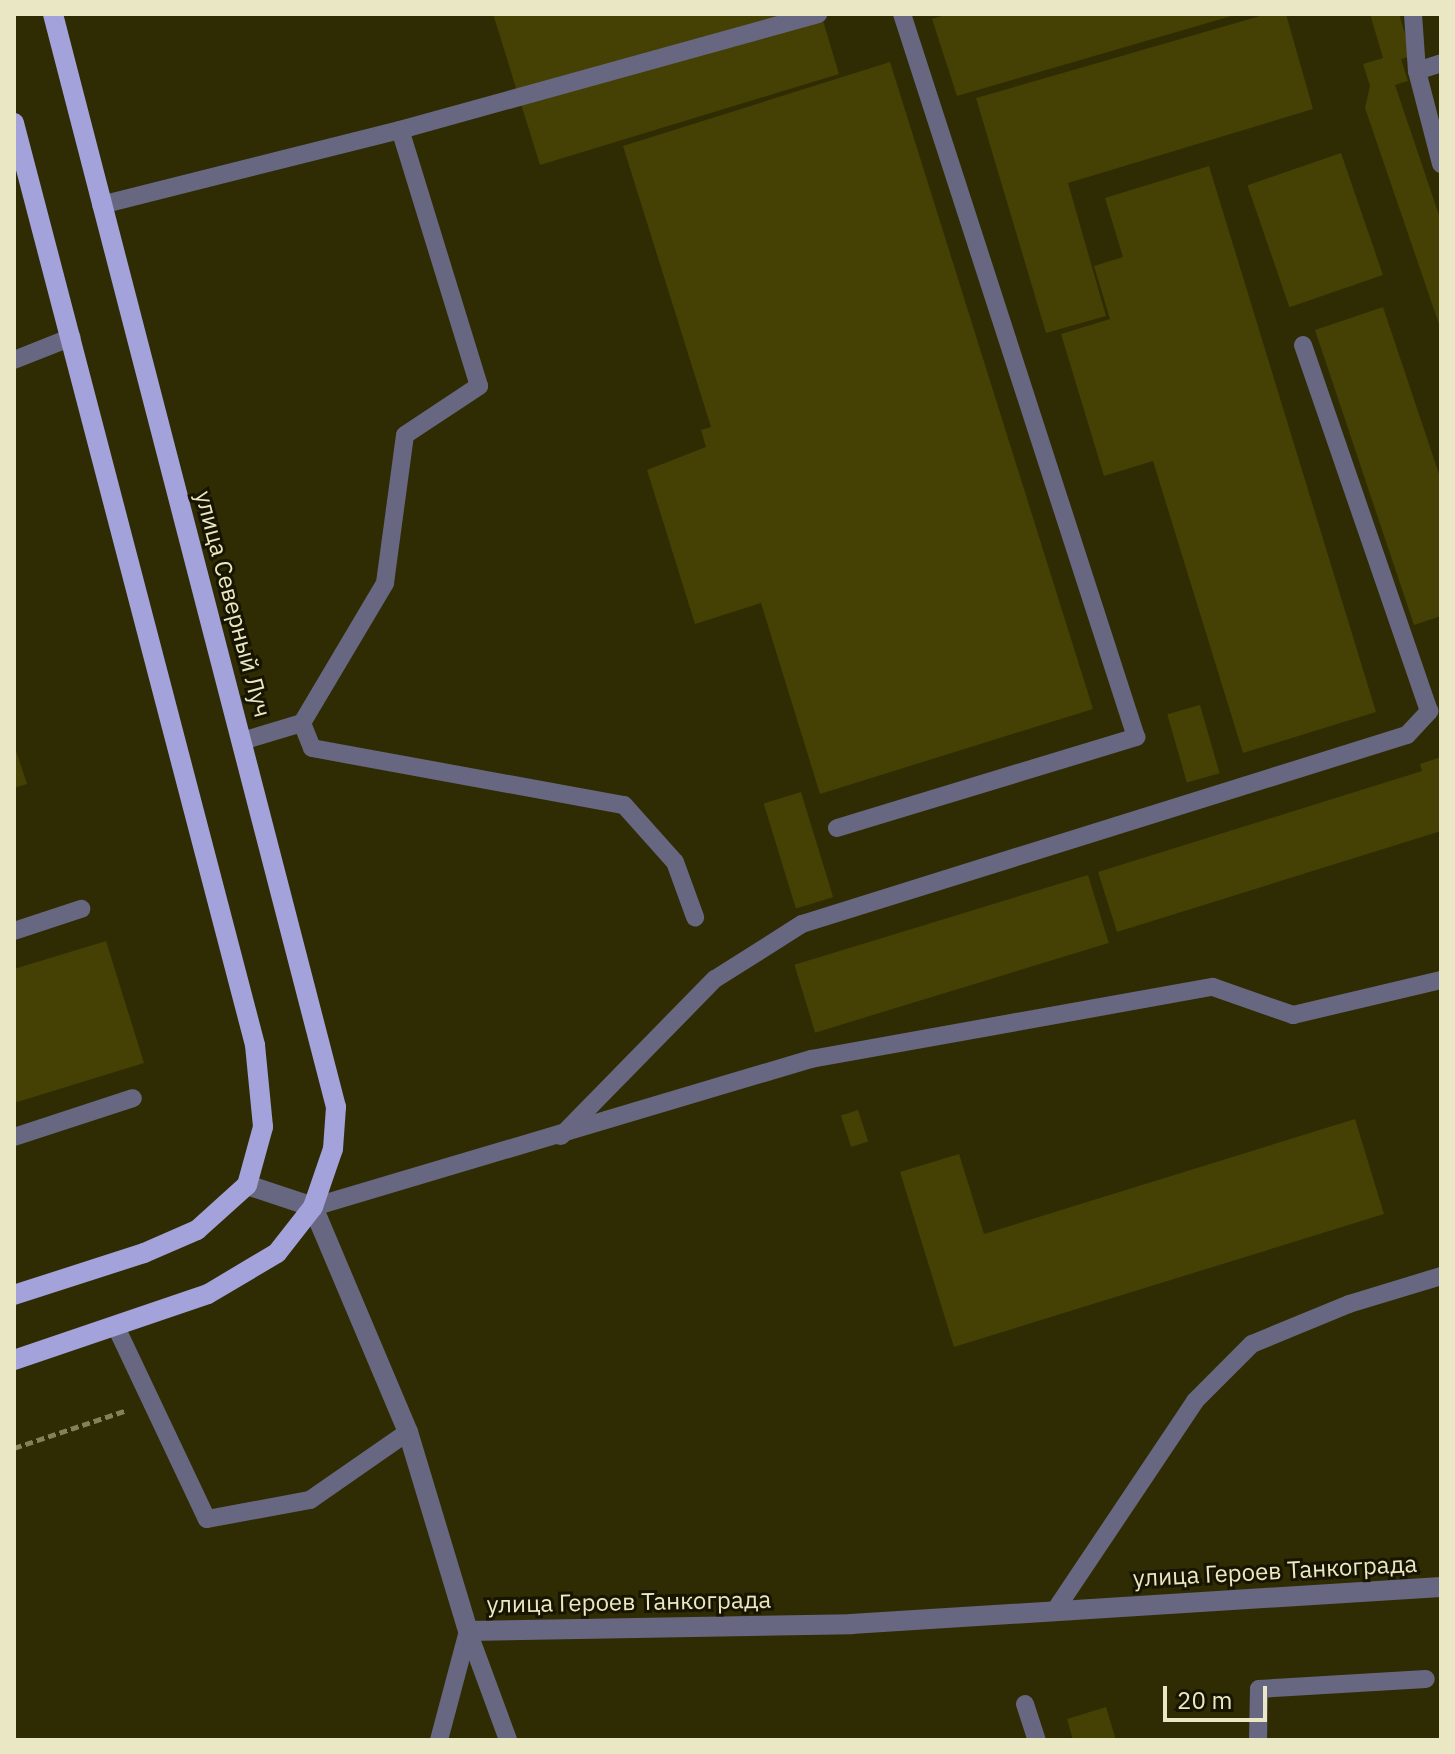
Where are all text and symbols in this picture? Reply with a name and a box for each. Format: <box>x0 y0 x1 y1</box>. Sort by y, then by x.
street label: улица Северный Луч <box>189 488 277 720</box>
street label: улица Героев Танкограда <box>1132 1549 1418 1593</box>
street label: улица Героев Танкограда <box>486 1585 772 1619</box>
scale bar <box>1167 1670 1271 1720</box>
text: 20 m <box>1177 1684 1232 1716</box>

